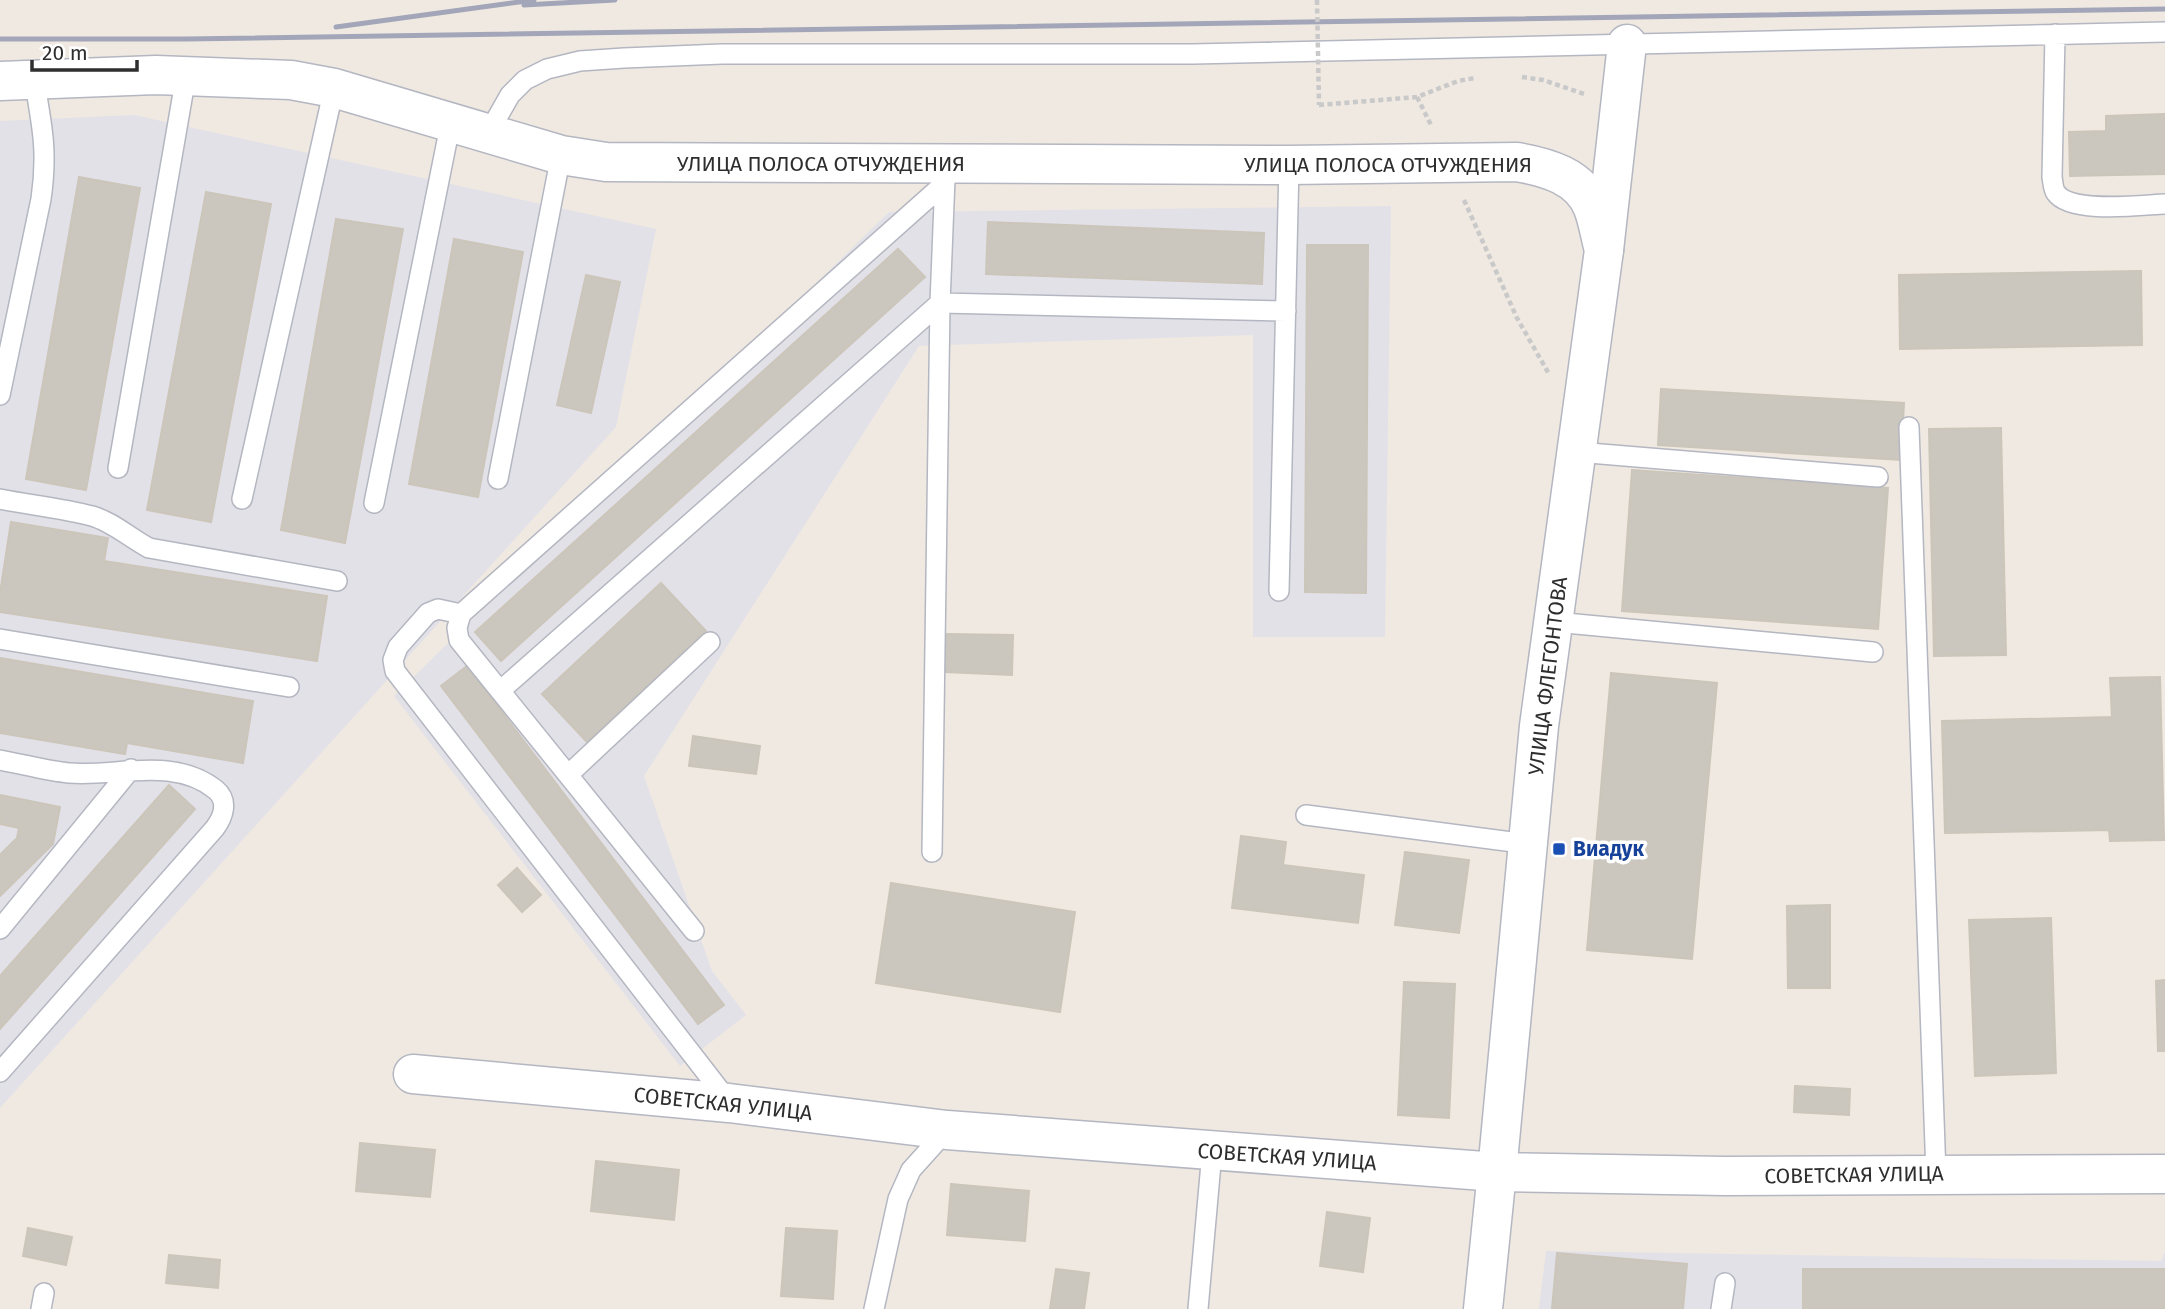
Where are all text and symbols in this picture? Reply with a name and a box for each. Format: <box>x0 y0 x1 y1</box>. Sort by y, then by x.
scale bar <box>32 28 136 72</box>
text: 20 m <box>42 40 88 66</box>
street label: УЛИЦА ПОЛОСА ОТЧУЖДЕНИЯ <box>677 151 965 177</box>
street label: УЛИЦА ПОЛОСА ОТЧУЖДЕНИЯ <box>1244 152 1532 178</box>
street label: УЛИЦА ФЛЕГОНТОВА <box>1523 575 1573 777</box>
place label: Виадук <box>1573 836 1644 862</box>
marker: Виадук <box>1551 841 1567 857</box>
street label: СОВЕТСКАЯ УЛИЦА <box>632 1082 814 1126</box>
street label: СОВЕТСКАЯ УЛИЦА <box>1197 1138 1377 1176</box>
street label: СОВЕТСКАЯ УЛИЦА <box>1764 1160 1944 1190</box>

